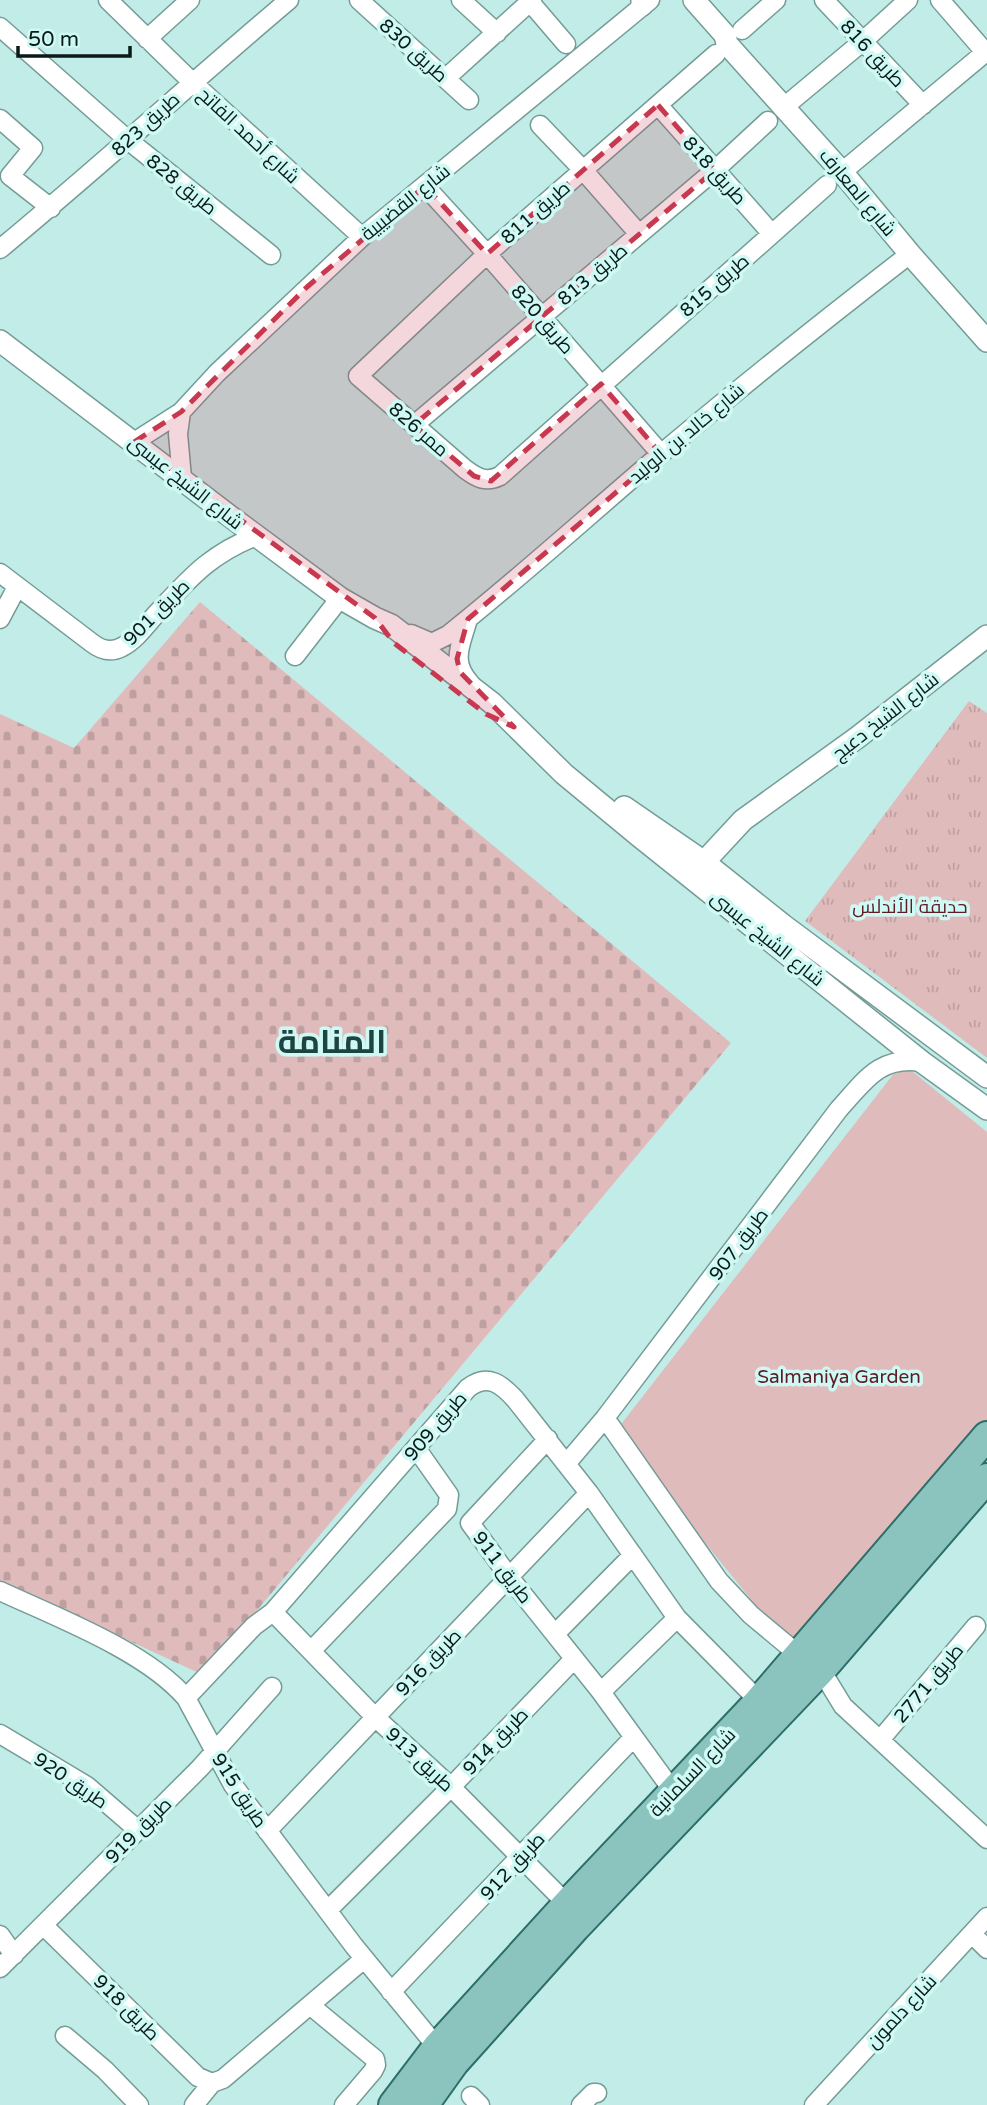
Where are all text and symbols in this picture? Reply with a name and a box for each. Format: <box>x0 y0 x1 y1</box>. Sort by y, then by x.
scale bar <box>18 14 130 58</box>
street label: طريق 830 <box>374 14 452 88</box>
street label: طريق 816 <box>835 15 909 93</box>
text: 50 m <box>28 27 79 52</box>
street label: شارع أحمد الفاتح <box>192 82 304 190</box>
street label: طريق 823 <box>107 88 185 162</box>
street label: طريق 818 <box>677 132 751 210</box>
street label: شارع المعارف <box>813 145 900 242</box>
street label: طريق 828 <box>141 150 221 221</box>
street label: شارع القضيبية <box>357 160 456 247</box>
street label: طريق 811 <box>497 177 575 249</box>
street label: طريق 813 <box>553 239 633 311</box>
street label: طريق 815 <box>676 250 754 322</box>
street label: طريق 820 <box>506 281 578 359</box>
street label: شارع خالد بن الوليد <box>624 379 750 490</box>
street label: ممر 826 <box>384 398 453 462</box>
street label: شارع الشيخ عيسى <box>123 431 247 536</box>
street label: طريق 901 <box>119 575 195 651</box>
street label: شارع الشيخ دعيج <box>828 668 944 767</box>
street label: شارع الشيخ عيسى <box>705 886 828 993</box>
park label: حديقة الأندلس <box>852 896 968 918</box>
district label: المنامة <box>278 1023 386 1062</box>
street label: طريق 907 <box>705 1204 774 1285</box>
park label: Salmaniya Garden <box>757 1366 921 1388</box>
street label: طريق 909 <box>400 1388 472 1466</box>
street label: طريق 911 <box>467 1527 536 1608</box>
street label: طريق 916 <box>392 1625 467 1701</box>
street label: طريق 2771 <box>889 1640 969 1728</box>
street label: طريق 914 <box>459 1704 534 1780</box>
street label: طريق 913 <box>380 1723 458 1797</box>
street label: شارع السلمانية <box>645 1724 742 1823</box>
street label: طريق 920 <box>29 1748 111 1814</box>
street label: طريق 915 <box>206 1749 271 1832</box>
street label: طريق 919 <box>101 1793 177 1869</box>
street label: طريق 912 <box>476 1828 550 1906</box>
street label: طريق 918 <box>88 1970 164 2046</box>
street label: شارع دلمون <box>862 1970 943 2054</box>

